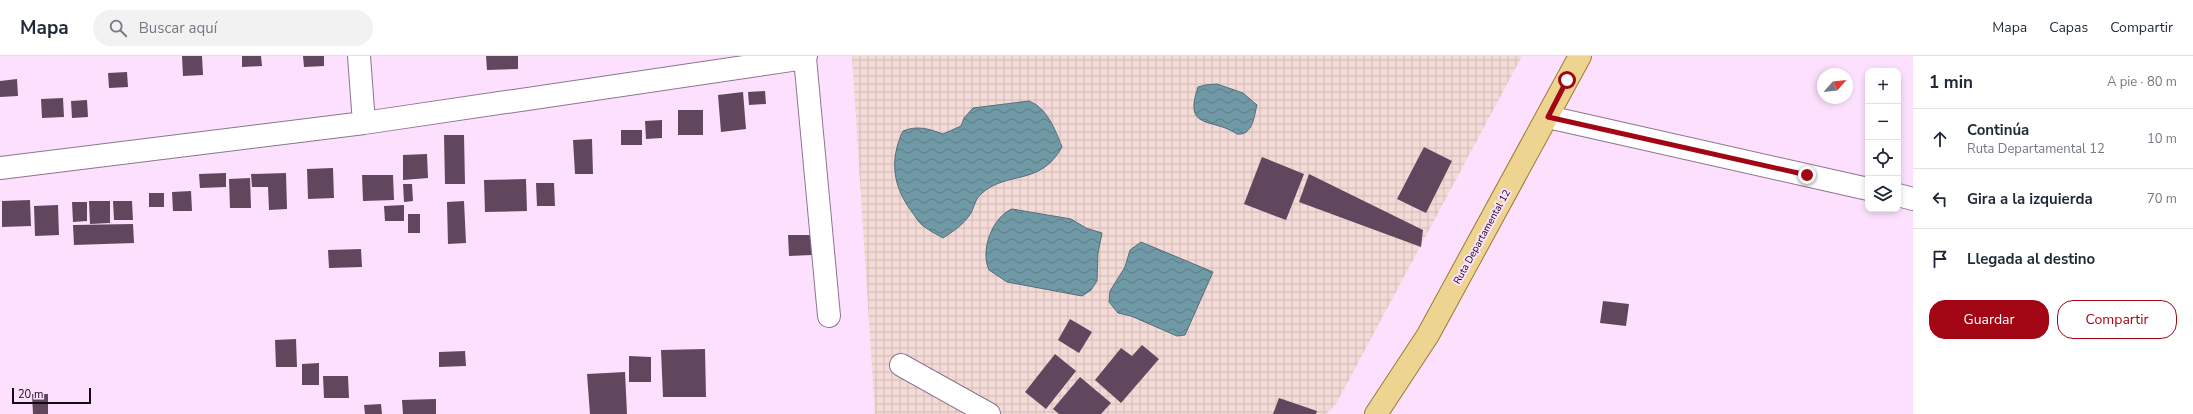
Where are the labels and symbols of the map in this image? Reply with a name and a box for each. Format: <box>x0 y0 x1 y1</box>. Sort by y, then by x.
north arrow <box>1817 68 1853 104</box>
route start <box>1558 71 1576 89</box>
route end <box>1798 166 1816 184</box>
street label: Ruta Departamental 12 <box>1450 187 1514 287</box>
scale bar <box>12 386 91 405</box>

